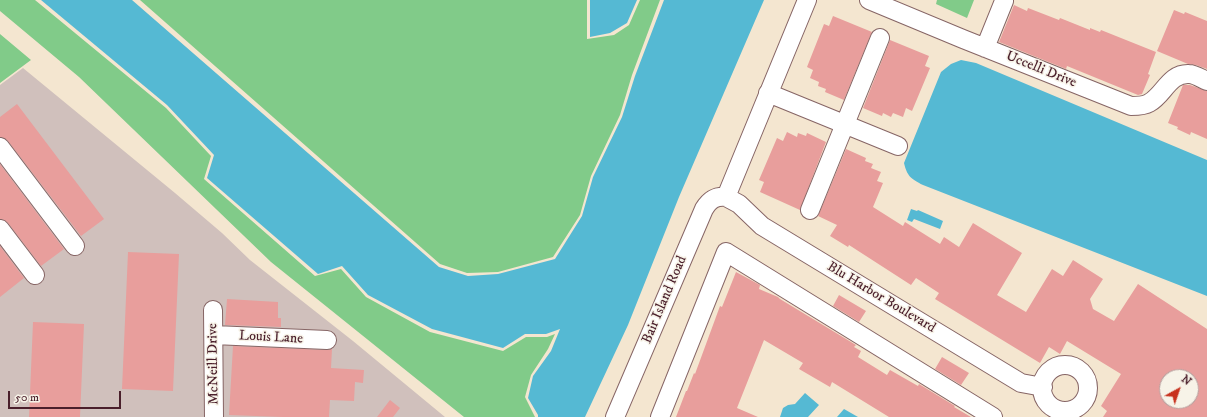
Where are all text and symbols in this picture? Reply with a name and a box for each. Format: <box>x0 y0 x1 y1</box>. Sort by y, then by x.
street label: Uccelli Drive <box>1003 48 1079 92</box>
street label: Bair Island Road <box>639 254 691 346</box>
street label: Blu Harbor Boulevard <box>824 259 938 337</box>
street label: McNeill Drive <box>205 323 223 405</box>
street label: Louis Lane <box>239 328 303 348</box>
north arrow <box>1159 369 1199 409</box>
text: N <box>1178 372 1194 389</box>
scale bar <box>10 383 123 409</box>
text: 50 m <box>15 390 39 405</box>

